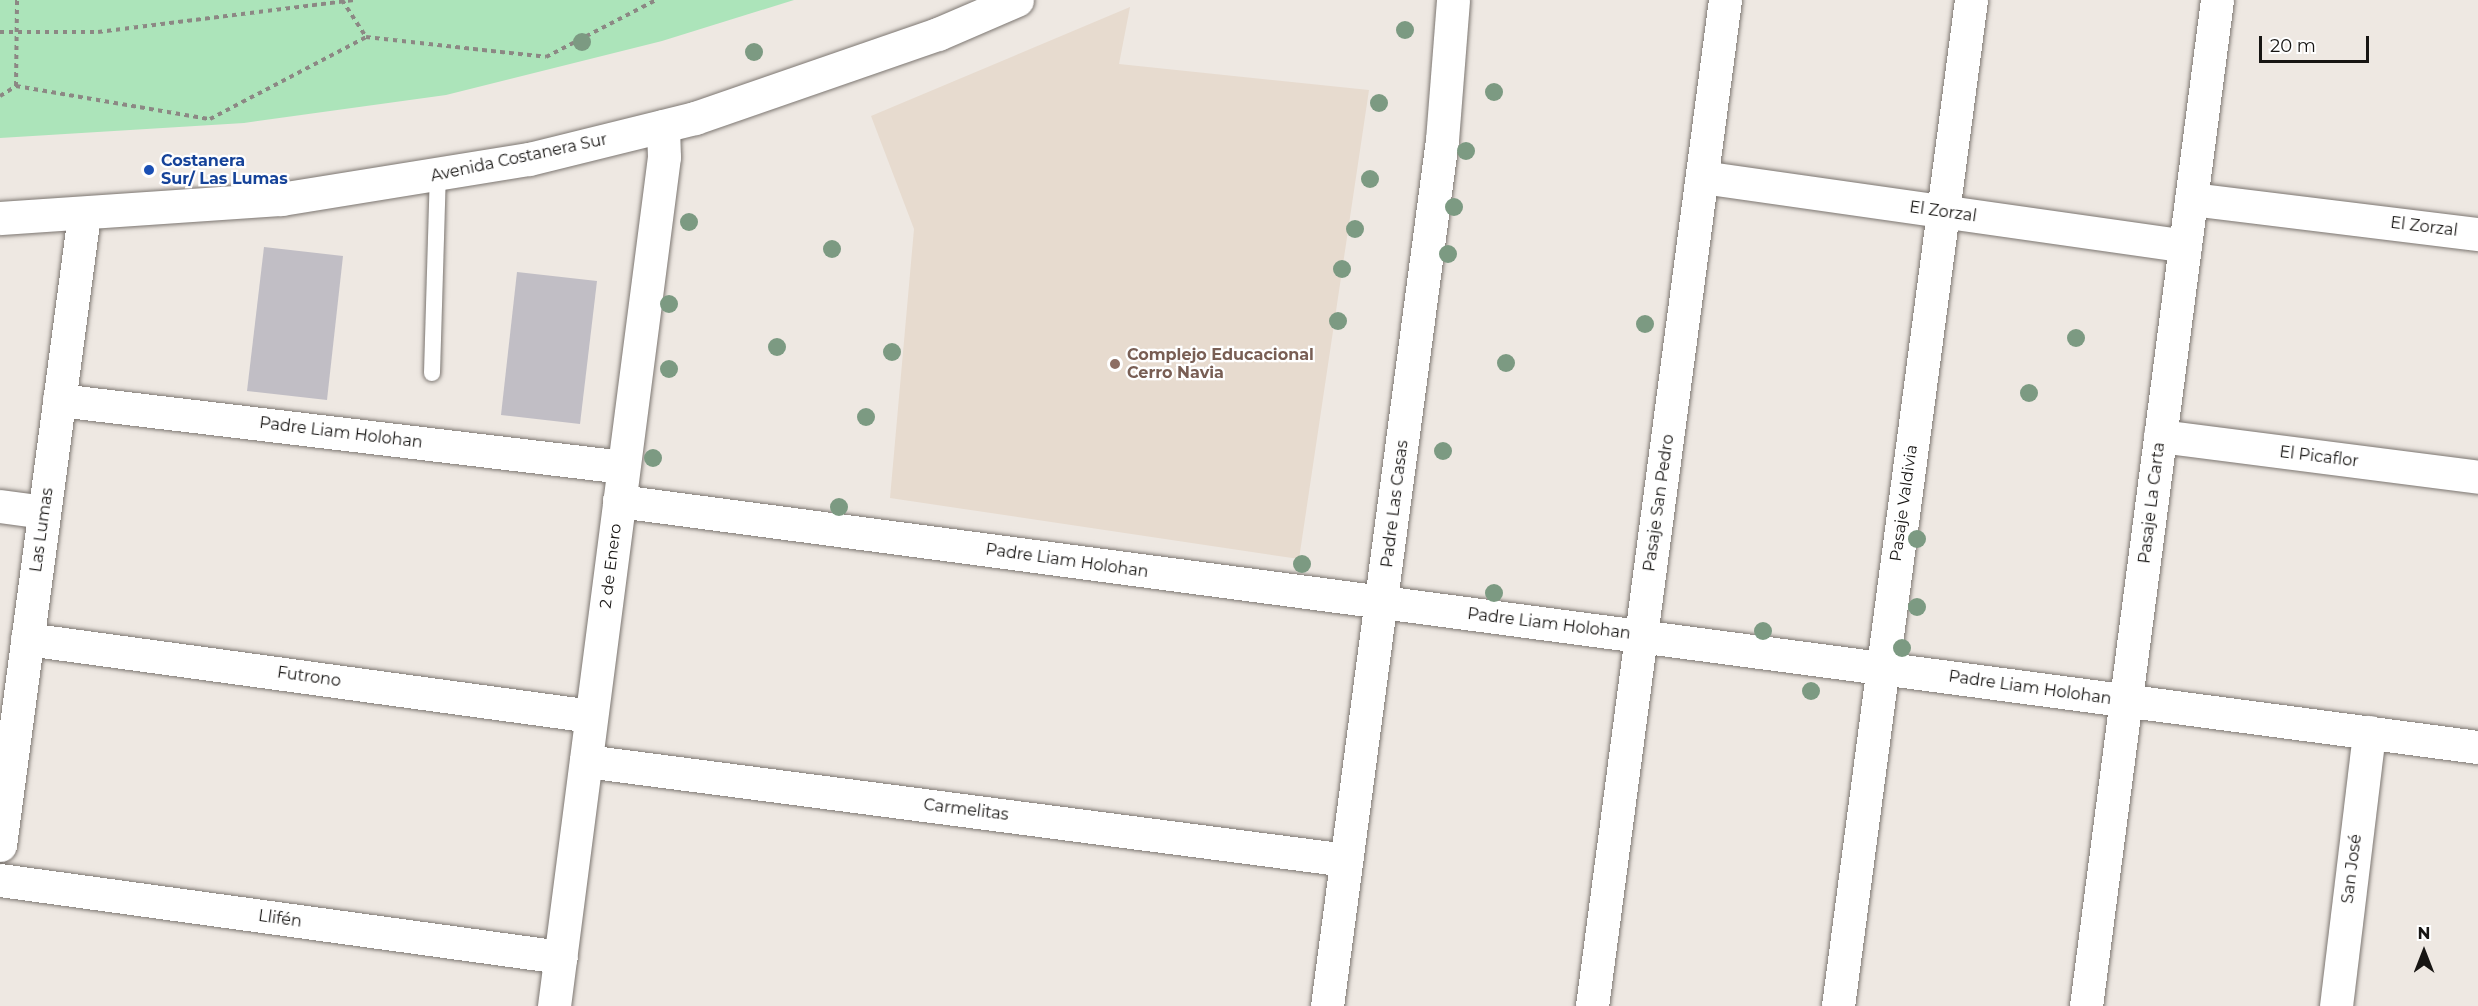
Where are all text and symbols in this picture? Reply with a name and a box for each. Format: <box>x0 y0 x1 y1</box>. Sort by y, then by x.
scale bar <box>2262 24 2372 62</box>
text: 20 m <box>2270 35 2316 57</box>
street label: Avenida Costanera Sur <box>429 130 609 186</box>
place label: Costanera Sur/ Las Lumas <box>161 151 288 189</box>
marker: Costanera Sur/ Las Lumas <box>142 163 156 177</box>
street label: El Zorzal <box>1908 198 1978 226</box>
street label: El Zorzal <box>2389 213 2459 241</box>
place label: Complejo Educacional Cerro Navia <box>1127 345 1314 383</box>
marker: Complejo Educacional Cerro Navia <box>1108 357 1122 371</box>
street label: Padre Liam Holohan <box>258 413 424 453</box>
street label: Pasaje San Pedro <box>1640 433 1678 573</box>
street label: Padre Las Casas <box>1378 439 1412 569</box>
street label: Pasaje La Carta <box>2135 441 2169 565</box>
street label: Pasaje Valdivia <box>1886 443 1922 563</box>
street label: El Picaflor <box>2278 443 2360 471</box>
street label: Las Lumas <box>27 487 57 573</box>
street label: 2 de Enero <box>596 522 626 610</box>
street label: Padre Liam Holohan <box>984 540 1150 582</box>
street label: Padre Liam Holohan <box>1466 604 1632 644</box>
street label: Futrono <box>276 663 342 691</box>
street label: Padre Liam Holohan <box>1947 667 2113 709</box>
street label: Carmelitas <box>922 795 1010 825</box>
street label: San José <box>2338 833 2366 905</box>
street label: Llifén <box>257 906 303 932</box>
north arrow <box>2394 922 2454 982</box>
text: N <box>2418 924 2430 943</box>

